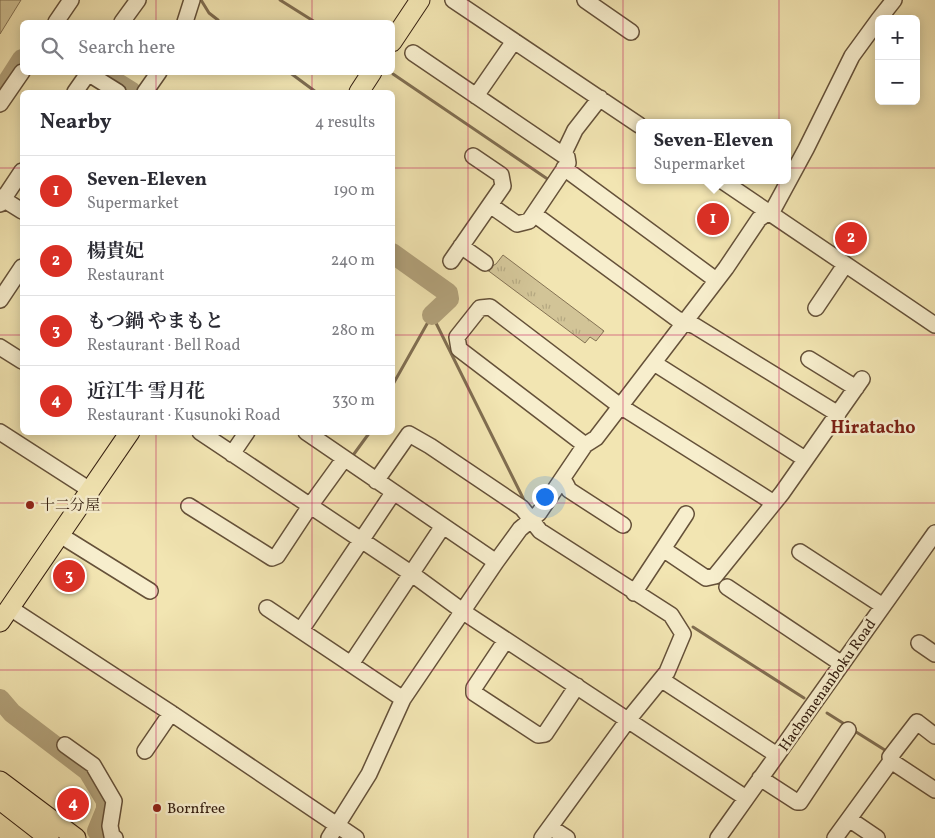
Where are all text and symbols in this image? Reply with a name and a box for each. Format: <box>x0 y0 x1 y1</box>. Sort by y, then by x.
map controls <box>875 15 920 105</box>
button: + <box>875 15 920 60</box>
search box <box>20 20 395 75</box>
icon: search <box>38 34 66 62</box>
text: Search here <box>78 35 175 61</box>
button: − <box>875 60 920 105</box>
text: Nearby <box>40 108 111 137</box>
text: 4 results <box>315 112 375 134</box>
popup <box>636 119 791 184</box>
text: Seven-Eleven <box>653 128 774 154</box>
text: Supermarket <box>653 154 745 176</box>
text: Seven-Eleven <box>87 167 207 193</box>
text: 1 <box>53 180 59 202</box>
text: 190 m <box>333 180 375 202</box>
text: Supermarket <box>87 193 179 215</box>
pin: 1 <box>697 200 729 238</box>
pin: 2 <box>835 219 867 257</box>
text: 楊貴妃 <box>87 239 144 265</box>
text: 2 <box>52 250 60 272</box>
text: 240 m <box>331 250 375 272</box>
text: Restaurant <box>87 265 165 287</box>
text: もつ鍋 やまもと <box>87 309 224 335</box>
text: 3 <box>52 320 60 342</box>
text: 280 m <box>331 320 375 342</box>
text: Restaurant · Bell Road <box>87 335 241 357</box>
text: 近江牛 雪月花 <box>87 379 205 405</box>
text: 4 <box>51 390 61 412</box>
text: 330 m <box>332 390 375 412</box>
text: Restaurant · Kusunoki Road <box>87 405 281 427</box>
district label: Hiratacho <box>830 416 916 441</box>
your location <box>532 484 558 510</box>
place label: 十二分屋 <box>40 496 100 517</box>
marker: 十二分屋 <box>24 499 36 511</box>
pin: 3 <box>53 557 85 595</box>
street label: Hachomenanboku Road <box>775 615 882 756</box>
pin: 4 <box>57 785 89 823</box>
place label: Bornfree <box>167 799 225 820</box>
marker: Bornfree <box>151 802 163 814</box>

